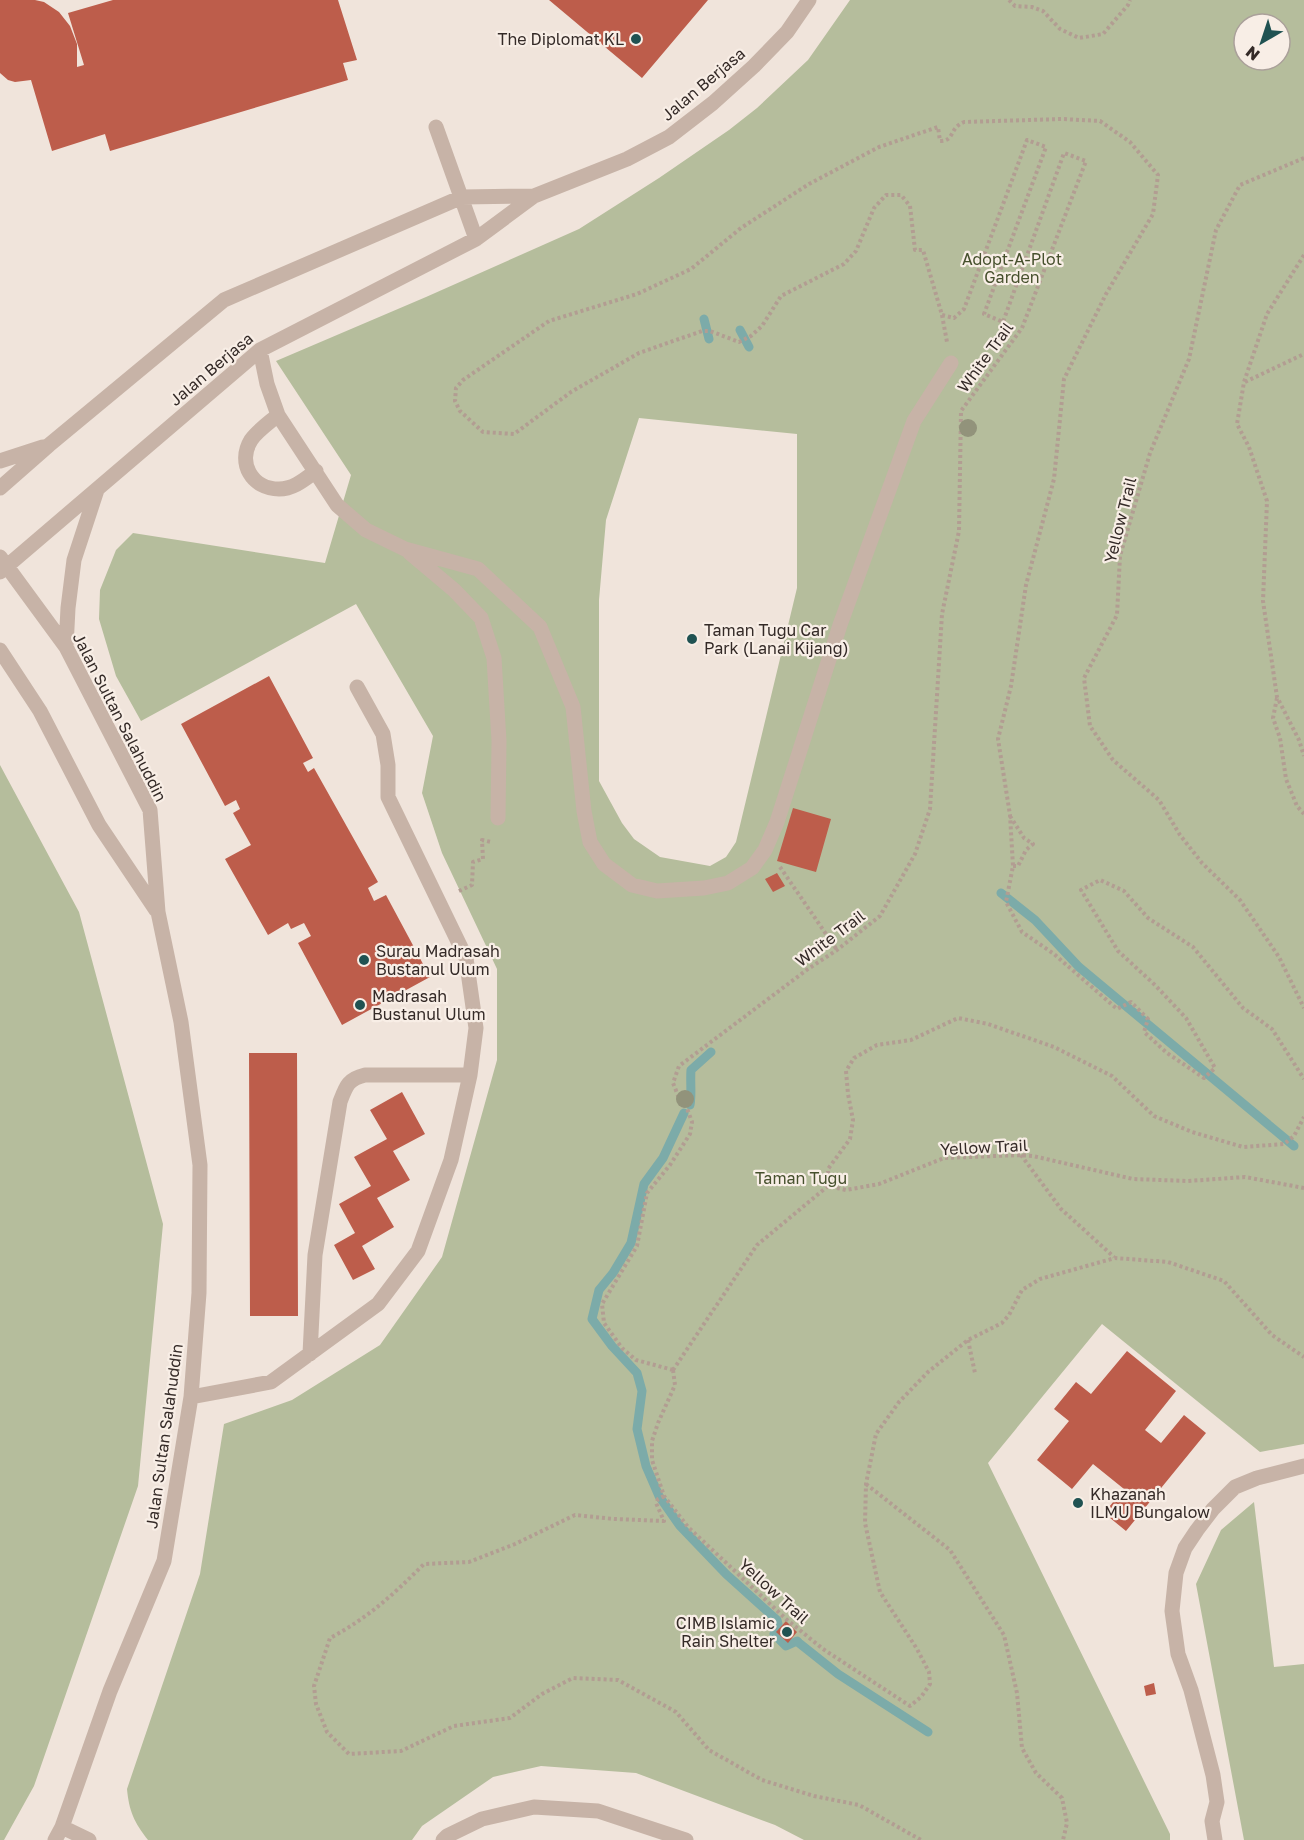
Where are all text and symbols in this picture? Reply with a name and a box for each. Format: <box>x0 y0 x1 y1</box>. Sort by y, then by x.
north arrow <box>1232 12 1292 72</box>
place label: The Diplomat KL <box>497 29 624 49</box>
marker: The Diplomat KL <box>629 32 643 46</box>
text: N <box>1242 42 1264 65</box>
street label: Jalan Berjasa <box>657 43 749 125</box>
park label: Adopt-A-Plot Garden <box>962 249 1062 287</box>
street label: White Trail <box>953 318 1017 396</box>
street label: Jalan Berjasa <box>165 328 257 410</box>
street label: Yellow Trail <box>1100 475 1140 565</box>
place label: Taman Tugu Car Park (Lanai Kijang) <box>704 620 849 658</box>
street label: Jalan Sultan Salahuddin <box>69 629 171 805</box>
marker: Taman Tugu Car Park (Lanai Kijang) <box>685 632 699 646</box>
street label: White Trail <box>791 905 869 971</box>
place label: Surau Madrasah Bustanul Ulum <box>376 941 500 979</box>
marker: Surau Madrasah Bustanul Ulum <box>357 953 371 967</box>
place label: Madrasah Bustanul Ulum <box>372 986 486 1024</box>
marker: Madrasah Bustanul Ulum <box>353 998 367 1012</box>
street label: Yellow Trail <box>940 1135 1028 1159</box>
park label: Taman Tugu <box>755 1168 847 1188</box>
street label: Jalan Sultan Salahuddin <box>141 1342 187 1530</box>
place label: Khazanah ILMU Bungalow <box>1090 1484 1210 1522</box>
marker: Khazanah ILMU Bungalow <box>1071 1496 1085 1510</box>
street label: Yellow Trail <box>735 1554 813 1628</box>
place label: CIMB Islamic Rain Shelter <box>676 1613 775 1651</box>
marker: CIMB Islamic Rain Shelter <box>780 1625 794 1639</box>

